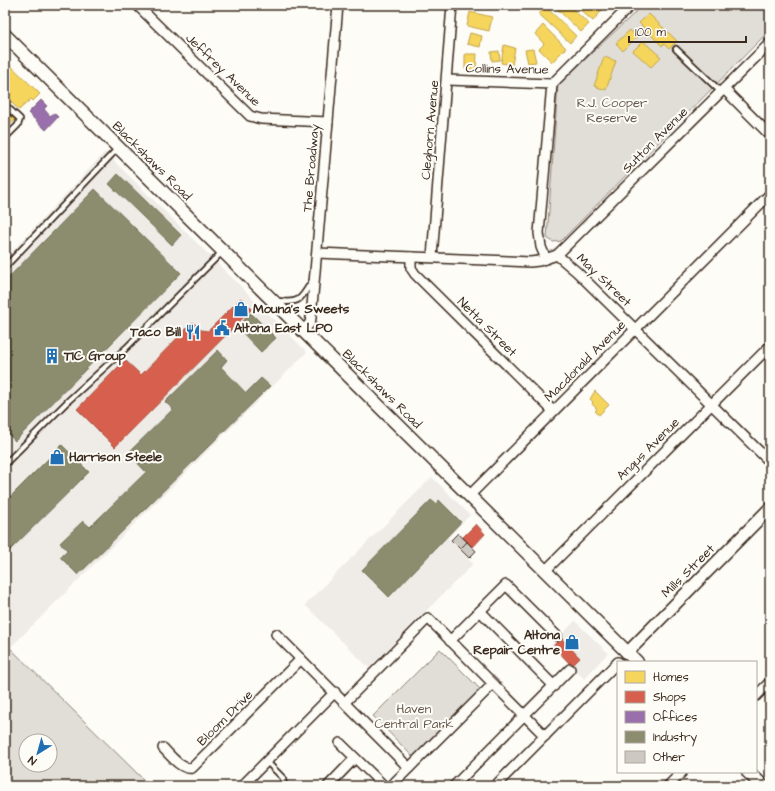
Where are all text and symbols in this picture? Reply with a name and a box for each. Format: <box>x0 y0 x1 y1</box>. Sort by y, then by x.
scale bar <box>629 18 746 44</box>
text: 100 m <box>635 24 666 41</box>
street label: Jeffrey Avenue <box>181 29 265 111</box>
street label: Collins Avenue <box>465 59 549 79</box>
street label: Cleghorn Avenue <box>417 79 444 181</box>
park label: R.J. Cooper Reserve <box>577 94 647 127</box>
street label: Sutton Avenue <box>618 103 692 177</box>
street label: Blackshaws Road <box>108 117 196 205</box>
street label: The Broadway <box>298 123 325 213</box>
street label: May Street <box>572 249 636 312</box>
street label: Netta Street <box>453 293 521 361</box>
shop icon: Mouna’s Sweets <box>232 300 250 318</box>
place label: Mouna’s Sweets <box>253 300 350 318</box>
street label: Macdonald Avenue <box>540 316 630 406</box>
public building icon: Altona East LPO <box>213 319 231 337</box>
place label: Altona East LPO <box>234 319 333 337</box>
place label: Taco Bill <box>129 323 181 341</box>
restaurant icon: Taco Bill <box>184 323 202 341</box>
street label: Blackshaws Road <box>338 345 426 433</box>
building icon: TIC Group <box>43 347 61 365</box>
place label: TIC Group <box>63 347 127 366</box>
street label: Angus Avenue <box>613 414 684 485</box>
shop icon: Harrison Steele <box>48 448 66 466</box>
place label: Harrison Steele <box>69 448 162 466</box>
street label: Mills Street <box>657 540 719 602</box>
place label: Altona Repair Centre <box>473 626 560 660</box>
shop icon: Altona Repair Centre <box>563 633 581 651</box>
legend <box>617 661 757 773</box>
text: Homes <box>653 669 689 686</box>
street label: Bloom Drive <box>193 686 257 750</box>
text: Shops <box>653 689 686 706</box>
park label: Haven Central Park <box>374 700 454 733</box>
text: Offices <box>653 709 697 726</box>
text: Industry <box>653 729 698 747</box>
north arrow <box>18 733 58 773</box>
text: Other <box>653 749 685 766</box>
text: N <box>25 752 40 769</box>

